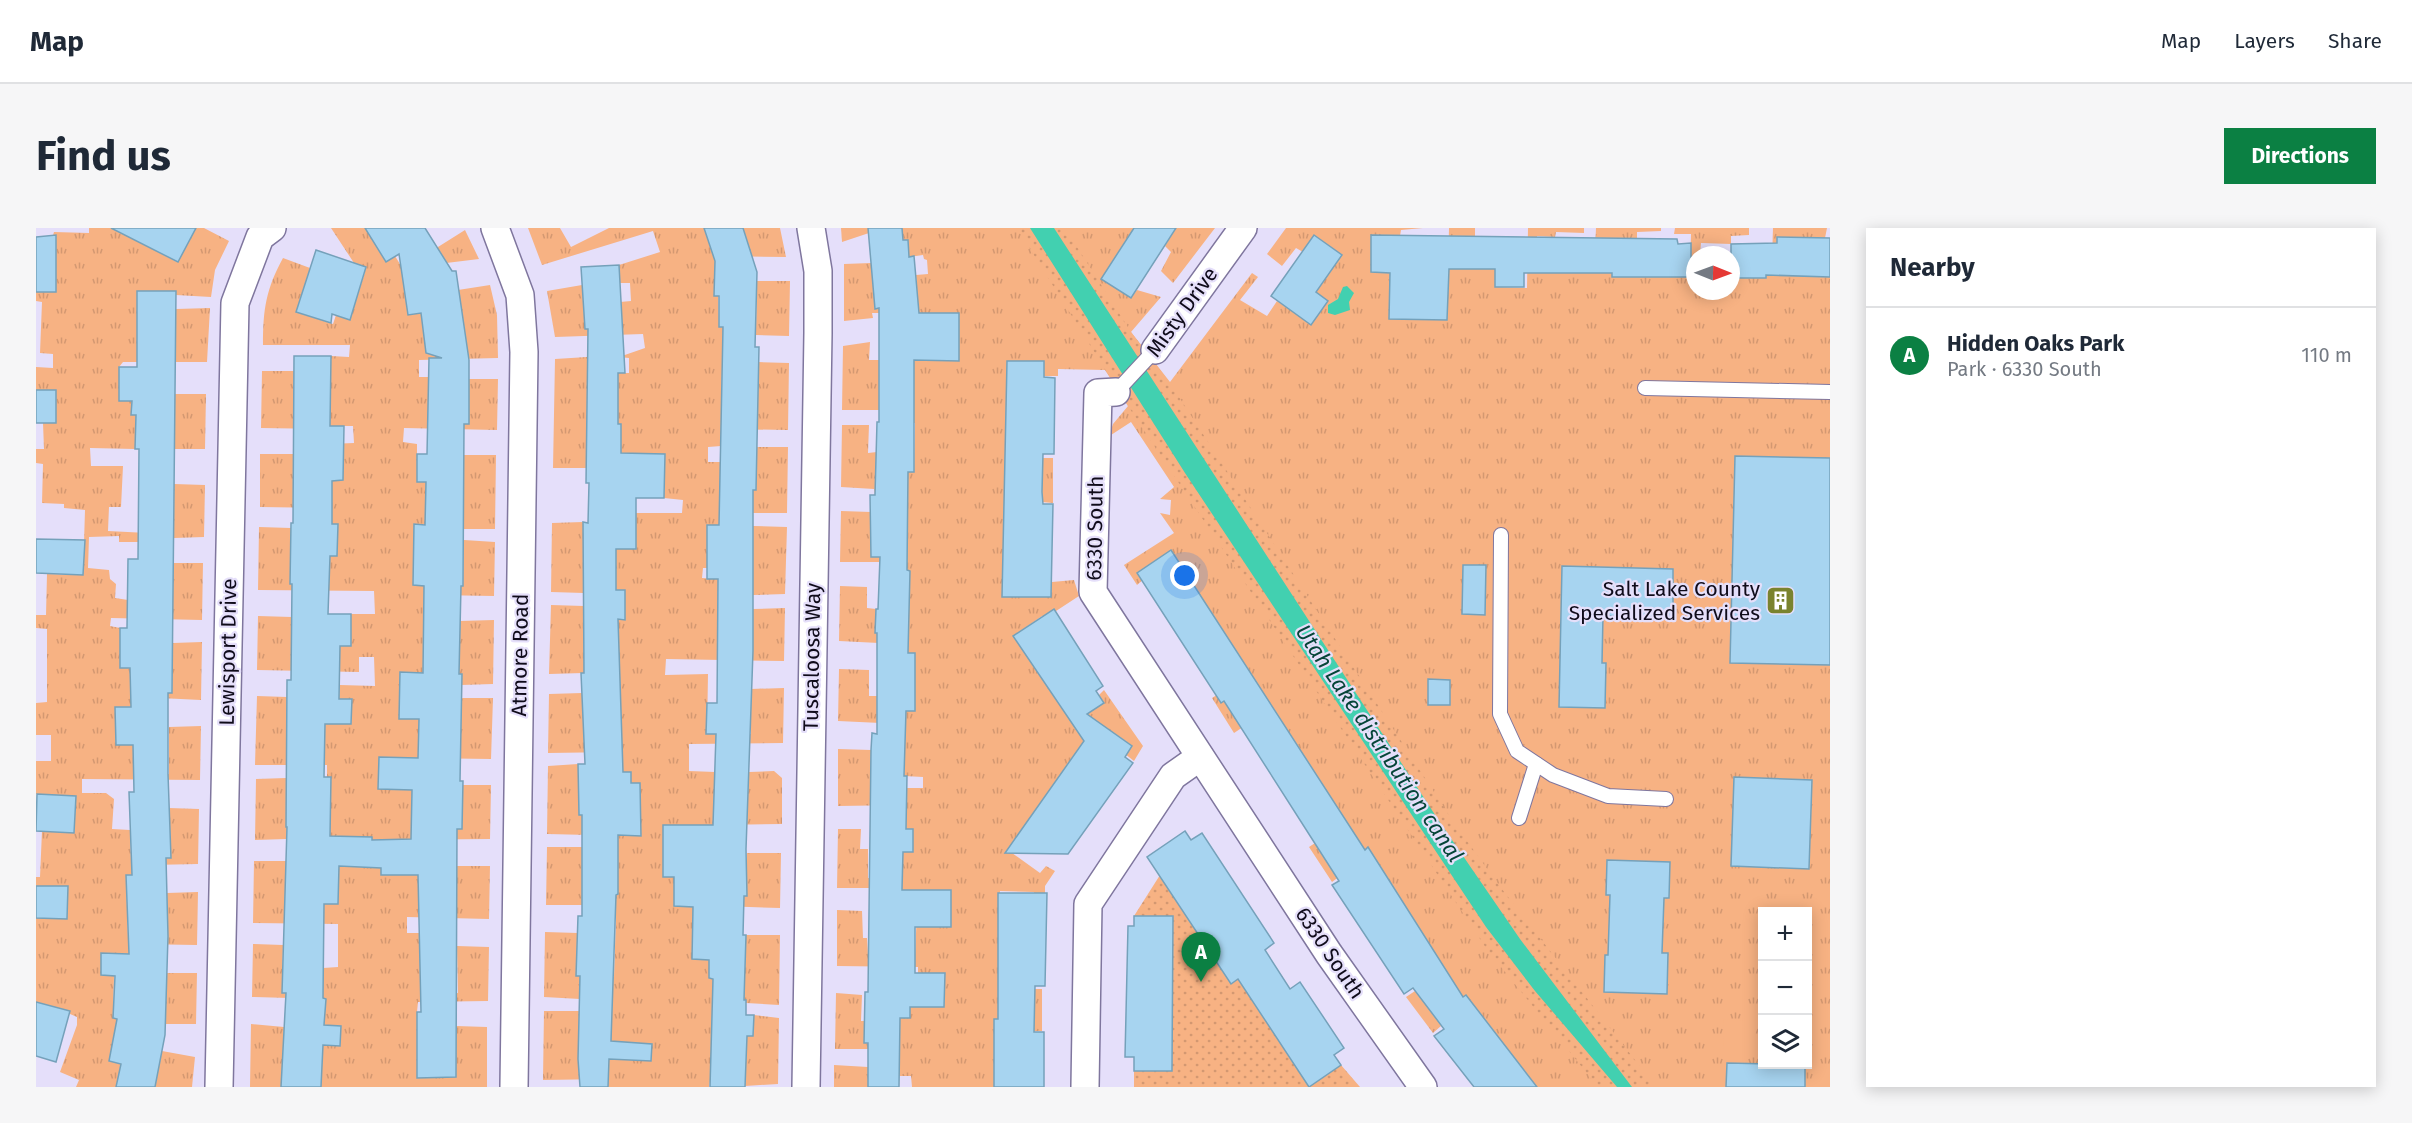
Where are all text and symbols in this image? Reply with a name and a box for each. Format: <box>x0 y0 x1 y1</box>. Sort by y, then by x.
text: Map <box>30 25 84 58</box>
text: Map <box>2161 28 2201 54</box>
text: Layers <box>2234 28 2295 54</box>
text: Share <box>2328 28 2382 54</box>
button: Directions <box>2224 128 2376 184</box>
text: Find us <box>36 131 171 181</box>
north arrow <box>1686 246 1740 300</box>
text: Nearby <box>1890 252 1975 283</box>
street label: Misty Drive <box>1141 262 1223 362</box>
text: Hidden Oaks Park <box>1947 330 2124 357</box>
text: A <box>1904 343 1915 367</box>
text: 110 m <box>2301 343 2352 367</box>
text: Park · 6330 South <box>1947 357 2102 381</box>
street label: 6330 South <box>1081 475 1109 581</box>
your location <box>1170 561 1199 590</box>
place label: Salt Lake County Specialized Services <box>1569 576 1761 626</box>
street label: Lewisport Drive <box>214 578 242 726</box>
street label: Tuscaloosa Way <box>798 582 826 731</box>
building icon: Salt Lake County Specialized Services <box>1765 585 1797 617</box>
street label: Atmore Road <box>506 593 534 717</box>
water label: Utah Lake distribution canal <box>1290 619 1469 867</box>
street label: 6330 South <box>1290 902 1370 1004</box>
map controls <box>1758 907 1812 1069</box>
button: + <box>1758 907 1812 961</box>
pin: A <box>1182 932 1220 982</box>
button: − <box>1758 961 1812 1015</box>
button: layers <box>1758 1015 1812 1069</box>

